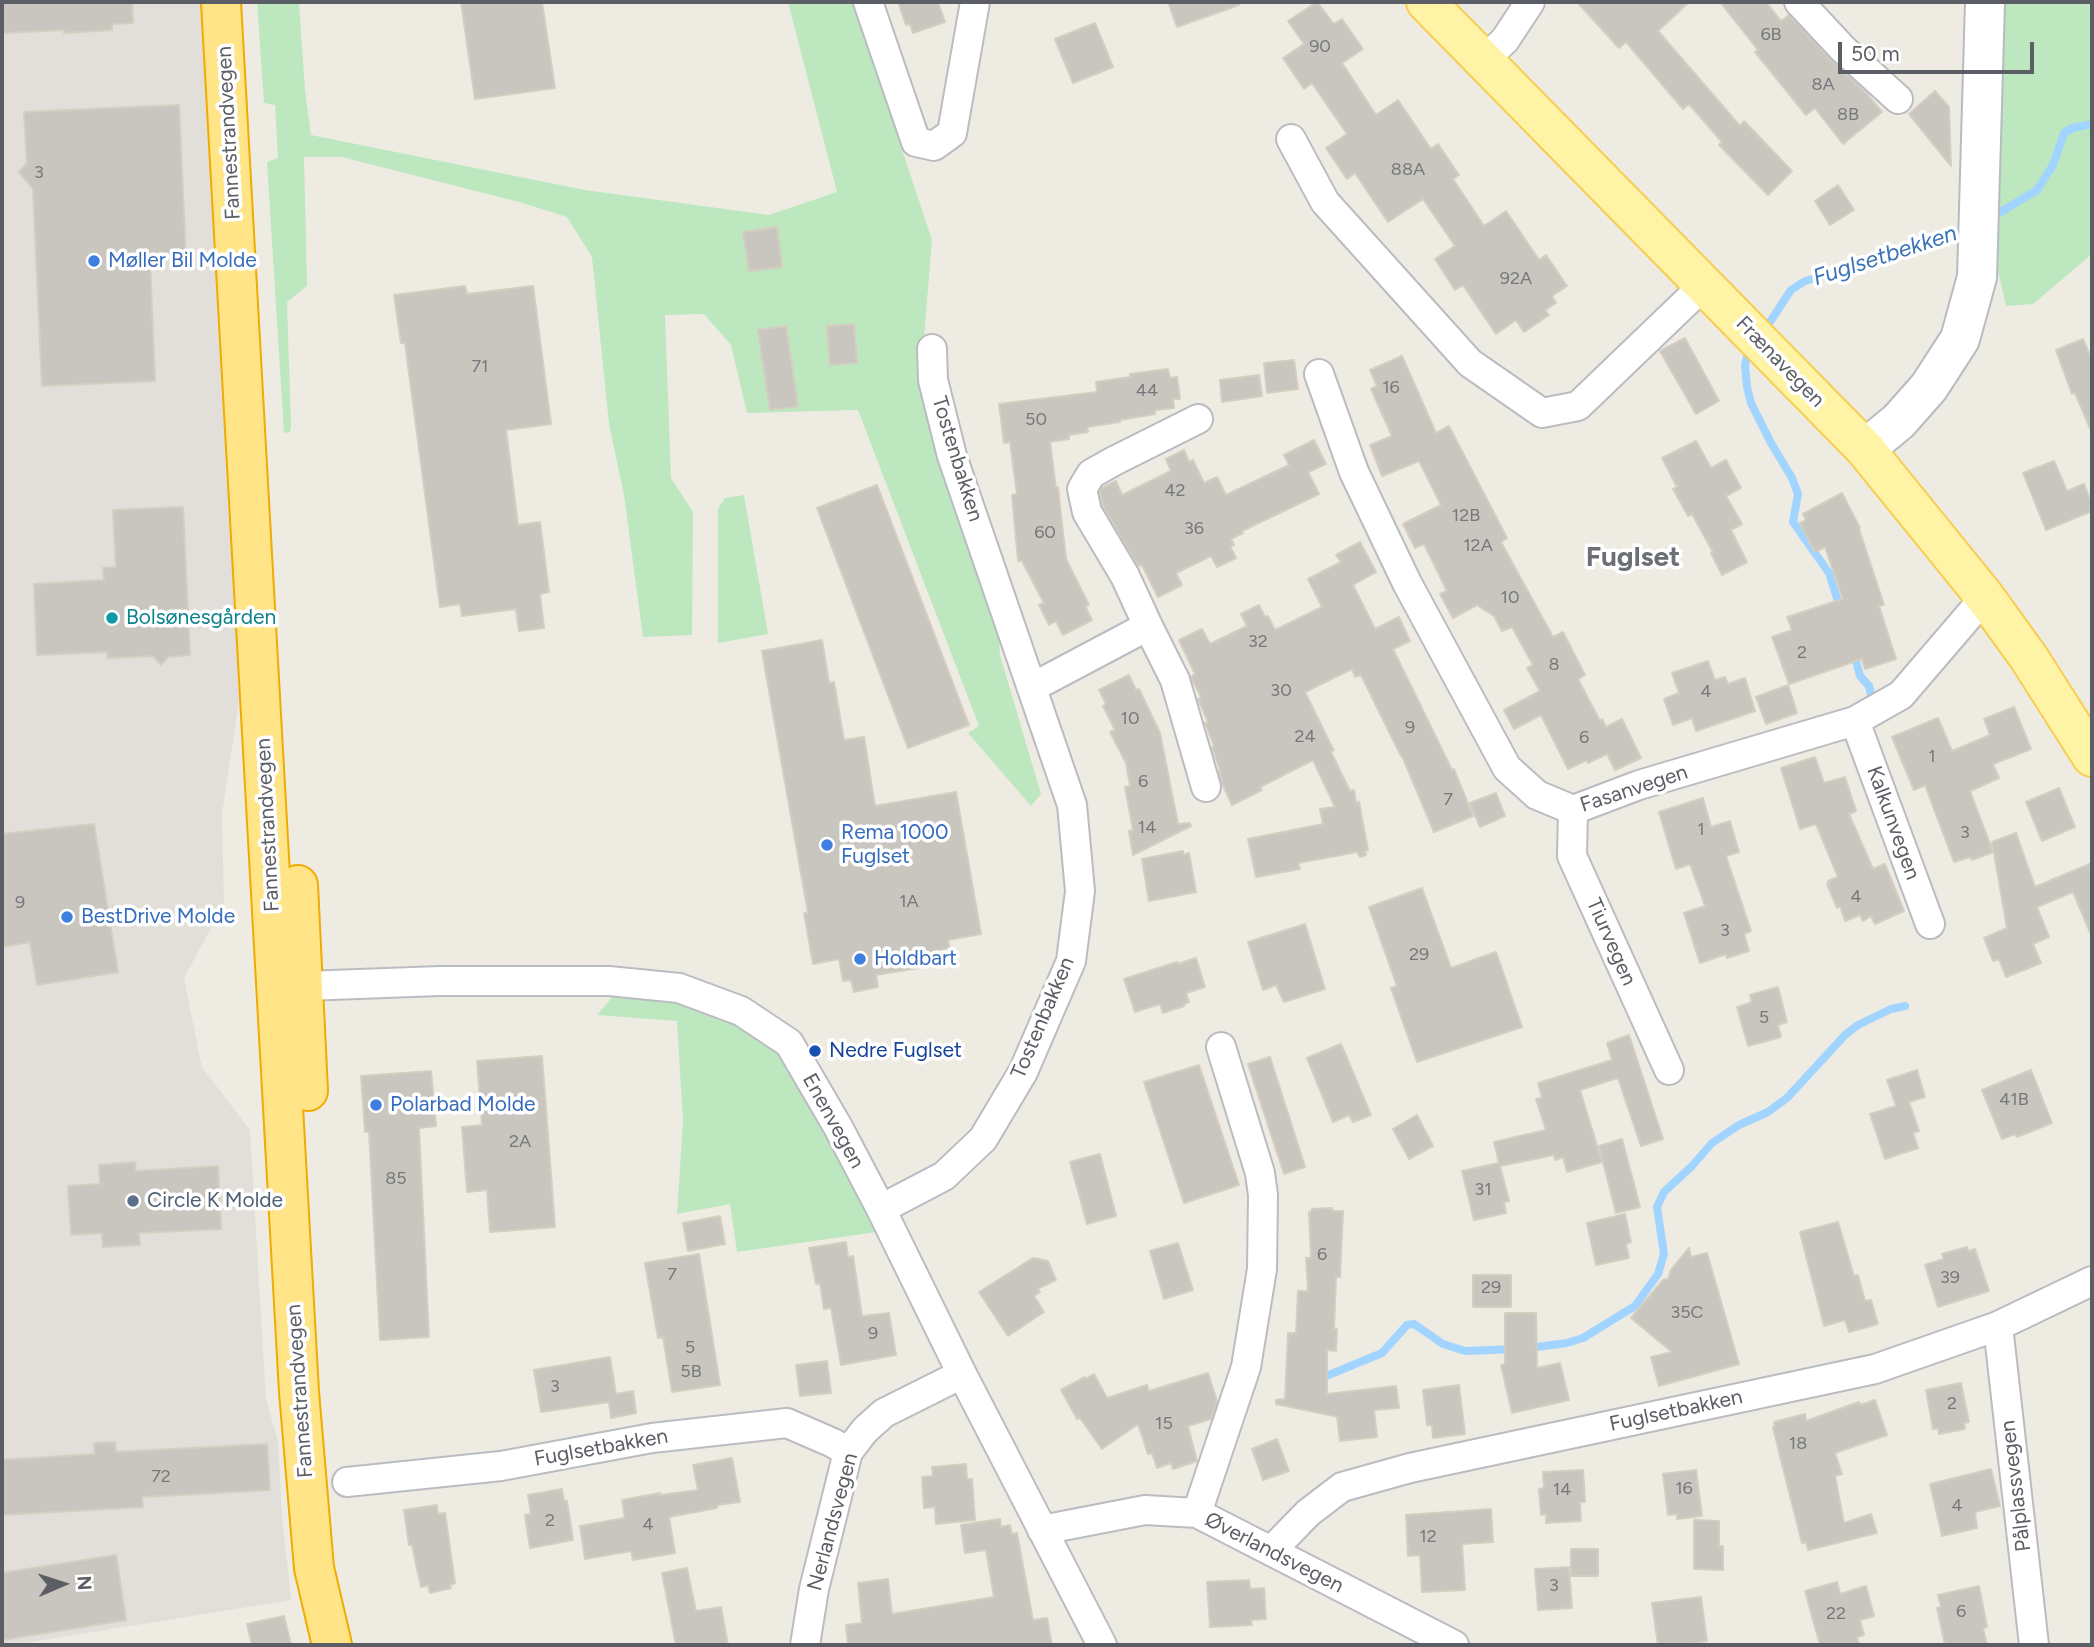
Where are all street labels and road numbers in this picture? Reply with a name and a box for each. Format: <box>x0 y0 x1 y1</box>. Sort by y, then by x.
street label: Fannestrandvegen <box>212 45 246 221</box>
street label: Frænavegen <box>1730 311 1830 413</box>
street label: Tostenbakken <box>926 393 988 525</box>
street label: Fannestrandvegen <box>251 737 285 913</box>
street label: Fasanvegen <box>1577 760 1691 818</box>
street label: Kalkunvegen <box>1861 763 1925 883</box>
street label: Tiurvegen <box>1581 894 1641 990</box>
street label: Tostenbakken <box>1006 953 1080 1083</box>
street label: Enenvegen <box>797 1069 869 1173</box>
street label: Fannestrandvegen <box>281 1303 319 1479</box>
street label: Fuglsetbakken <box>1607 1385 1745 1437</box>
street label: Pålplassvegen <box>1995 1419 2037 1553</box>
street label: Fuglsetbakken <box>532 1424 670 1472</box>
street label: Nerlandsvegen <box>803 1450 863 1594</box>
street label: Øverlandsvegen <box>1200 1507 1348 1599</box>

